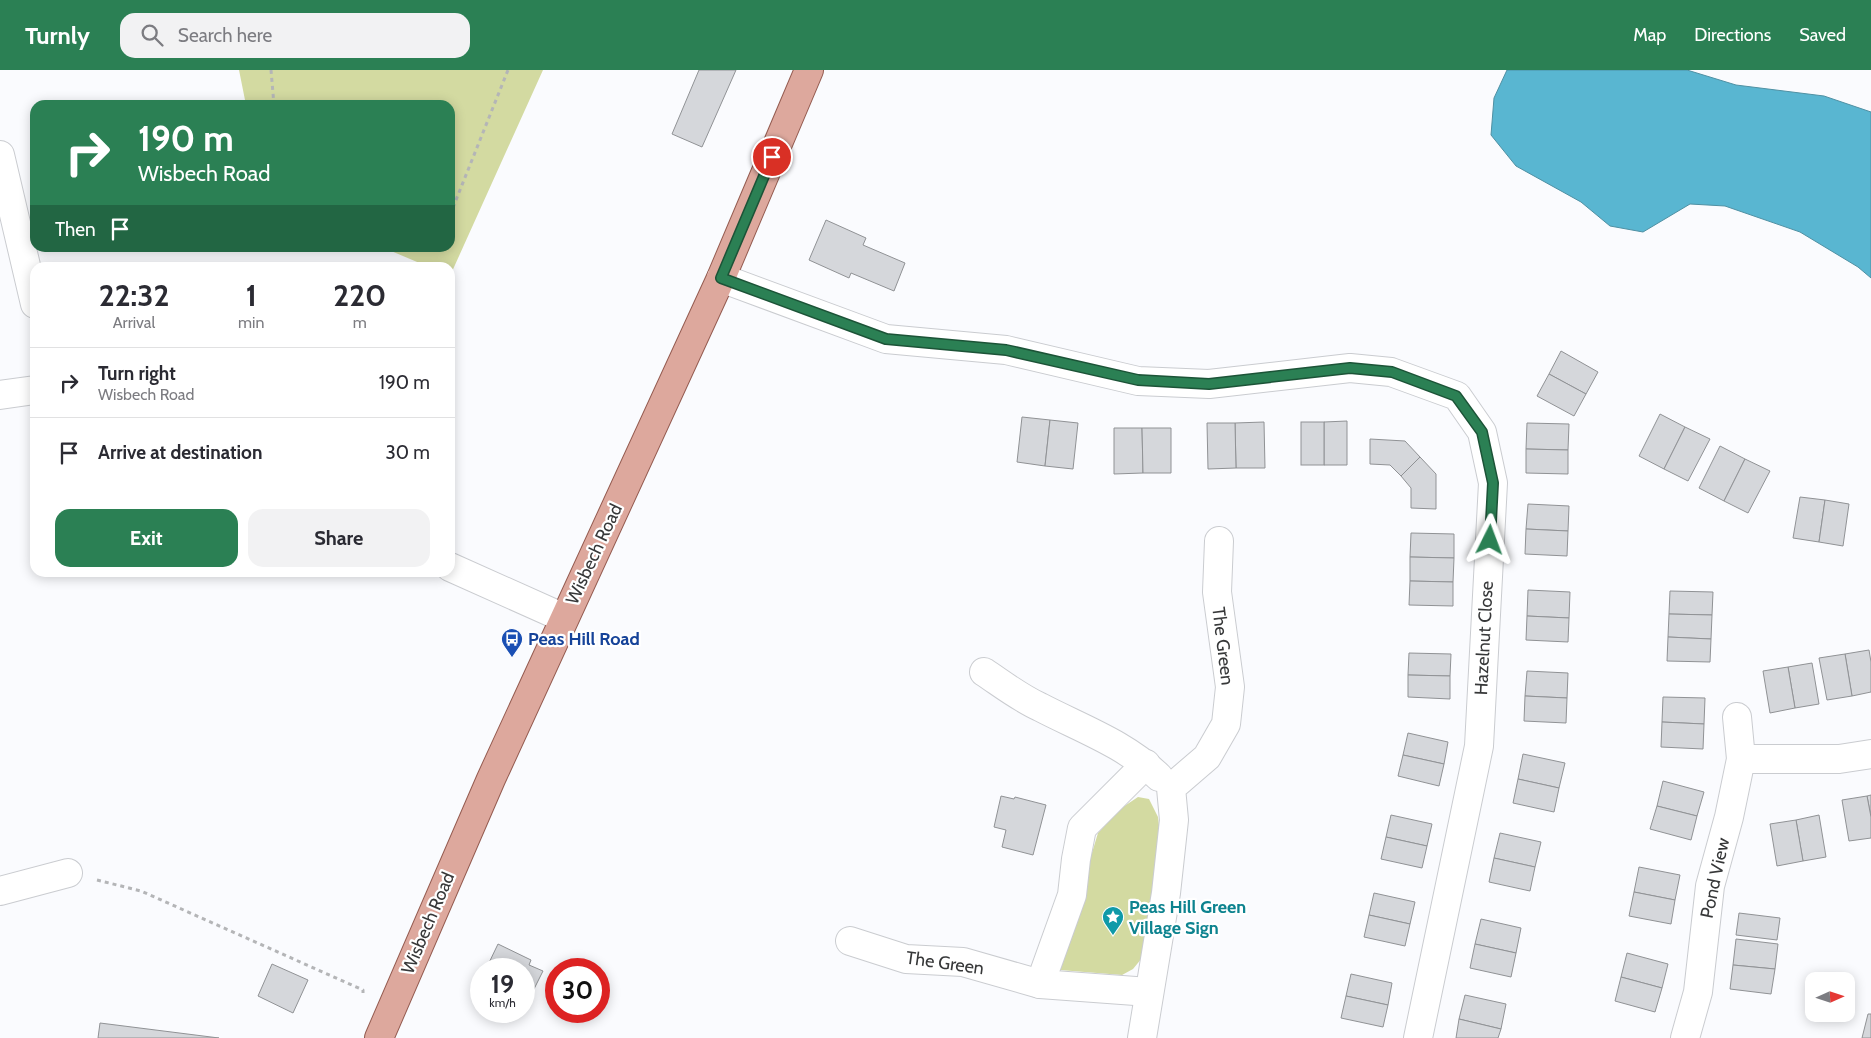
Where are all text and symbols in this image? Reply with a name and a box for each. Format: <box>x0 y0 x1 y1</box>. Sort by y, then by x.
search box <box>120 13 470 58</box>
text: Turnly <box>25 21 90 50</box>
icon: search <box>138 21 166 49</box>
text: Search here <box>178 24 272 47</box>
text: Map <box>1633 24 1666 46</box>
text: Directions <box>1694 24 1771 46</box>
text: Saved <box>1799 24 1846 46</box>
text: 190 m <box>138 117 234 160</box>
icon: right <box>55 120 120 185</box>
pin <box>751 136 793 178</box>
icon: arrive <box>758 143 786 171</box>
text: Wisbech Road <box>138 160 271 187</box>
icon: arrive <box>106 215 134 243</box>
text: Then <box>55 218 96 241</box>
text: 22:32 <box>99 277 169 314</box>
text: 1 <box>246 277 257 314</box>
text: 220 <box>333 277 386 314</box>
text: Arrival <box>113 313 155 332</box>
text: min <box>238 313 264 332</box>
text: m <box>353 313 367 332</box>
text: Turn right <box>98 362 176 385</box>
icon: right <box>55 369 83 397</box>
text: 190 m <box>379 371 430 394</box>
text: Wisbech Road <box>98 385 194 404</box>
icon: arrive <box>55 439 83 467</box>
text: Arrive at destination <box>98 441 262 464</box>
text: 30 m <box>386 441 430 464</box>
street label: Wisbech Road <box>561 500 627 608</box>
button: Exit <box>55 509 238 567</box>
button: Share <box>248 509 430 567</box>
position arrow <box>1463 513 1515 565</box>
street label: Hazelnut Close <box>1470 580 1498 696</box>
street label: The Green <box>1207 606 1239 686</box>
bus stop icon: Peas Hill Road <box>500 627 524 658</box>
place label: Peas Hill Road <box>528 628 640 650</box>
street label: Pond View <box>1696 836 1734 920</box>
street label: Wisbech Road <box>397 869 459 977</box>
place label: Peas Hill Green Village Sign <box>1129 896 1246 939</box>
place icon: Peas Hill Green Village Sign <box>1101 905 1125 936</box>
street label: The Green <box>905 947 985 979</box>
speed limit sign: 30 <box>545 958 610 1023</box>
text: 19 <box>491 969 514 999</box>
north arrow <box>1805 972 1855 1022</box>
map controls <box>1805 972 1855 1022</box>
text: km/h <box>489 995 516 1010</box>

